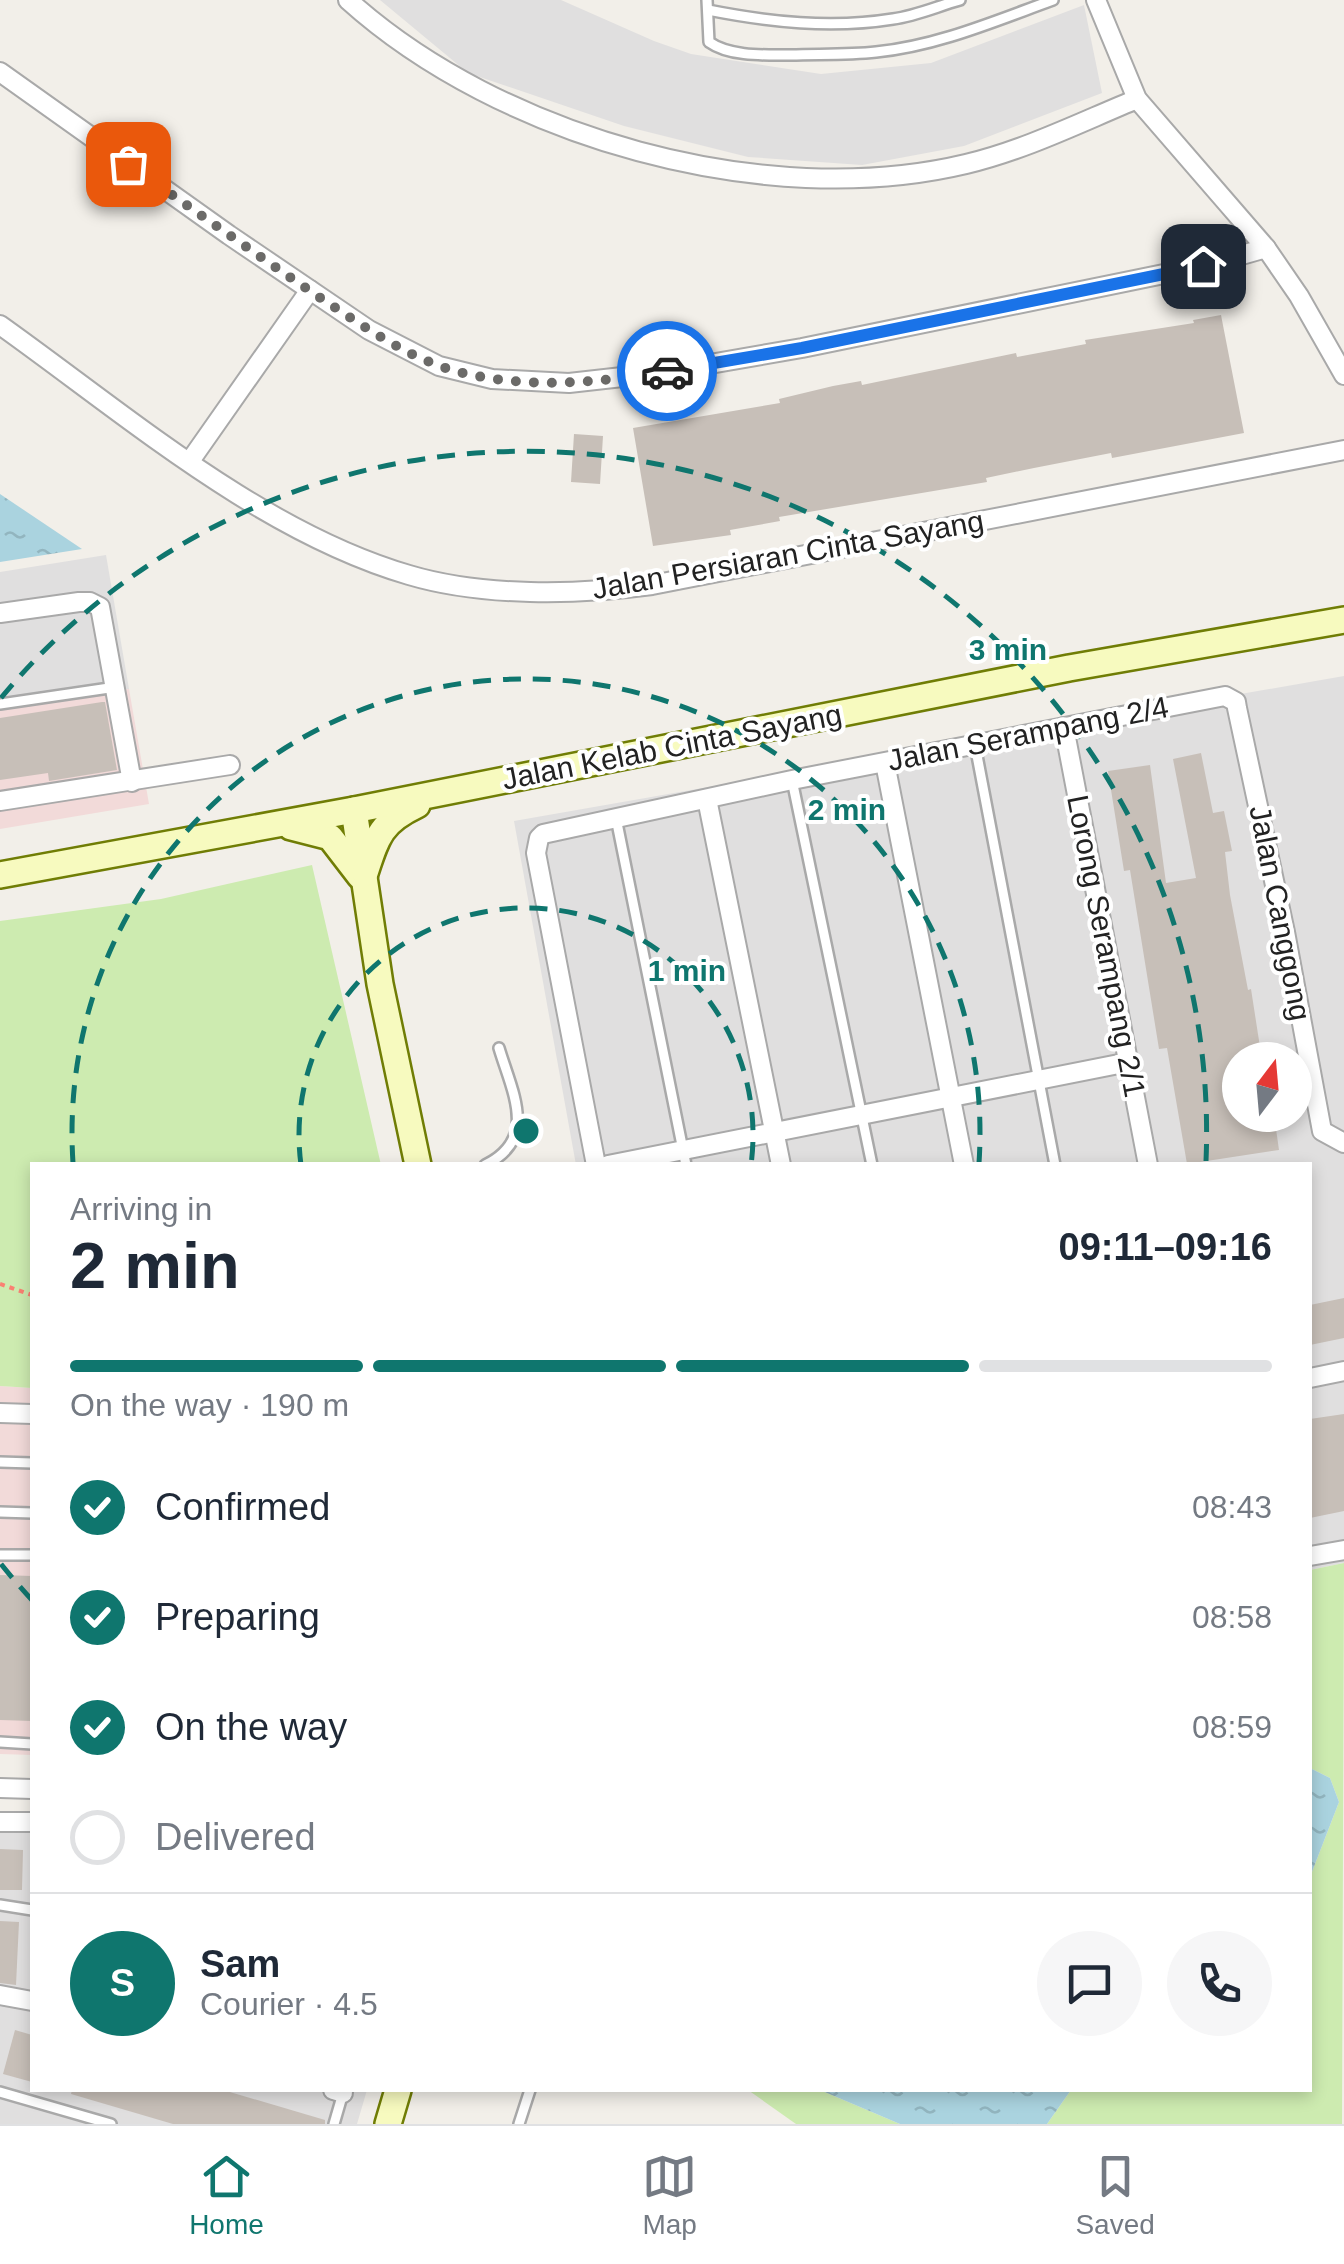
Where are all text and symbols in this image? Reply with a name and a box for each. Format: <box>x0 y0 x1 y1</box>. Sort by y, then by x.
pin <box>86 122 171 207</box>
icon: bag <box>101 137 156 192</box>
pin <box>1161 224 1246 309</box>
icon: home <box>1176 239 1231 294</box>
courier <box>617 321 717 421</box>
icon: car <box>640 344 695 399</box>
street label: Jalan Persiaran Cinta Sayang <box>590 504 986 605</box>
text: 3 min <box>969 633 1047 666</box>
street label: Jalan Serampang 2/4 <box>885 690 1171 777</box>
street label: Jalan Kelab Cinta Sayang <box>499 697 844 796</box>
street label: Lorong Serampang 2/1 <box>1061 792 1152 1100</box>
text: 2 min <box>808 793 886 826</box>
street label: Jalan Canggong <box>1243 803 1318 1023</box>
text: 1 min <box>648 954 726 987</box>
north arrow <box>1222 1042 1312 1132</box>
map controls <box>1222 1042 1312 1132</box>
centre of rings <box>508 1113 544 1149</box>
text: Arriving in <box>70 1191 212 1227</box>
text: 09:11–09:16 <box>1059 1226 1272 1268</box>
text: 2 min <box>70 1229 240 1302</box>
text: On the way · 190 m <box>70 1387 349 1423</box>
icon: check <box>70 1480 125 1535</box>
text: Confirmed <box>155 1486 330 1528</box>
text: 08:43 <box>1192 1489 1272 1525</box>
icon: check <box>70 1590 125 1645</box>
text: Preparing <box>155 1596 320 1638</box>
text: 08:58 <box>1192 1599 1272 1635</box>
icon: check <box>70 1700 125 1755</box>
text: On the way <box>155 1706 347 1748</box>
text: 08:59 <box>1192 1709 1272 1745</box>
text: Delivered <box>155 1816 316 1858</box>
button: chat <box>1037 1931 1142 2036</box>
button: phone <box>1167 1931 1272 2036</box>
text: Sam <box>200 1943 280 1985</box>
text: S <box>110 1962 135 2004</box>
text: Courier · 4.5 <box>200 1986 378 2022</box>
tab: Home <box>189 2149 264 2241</box>
tab: Map <box>642 2149 697 2241</box>
tab: Saved <box>1075 2149 1155 2241</box>

